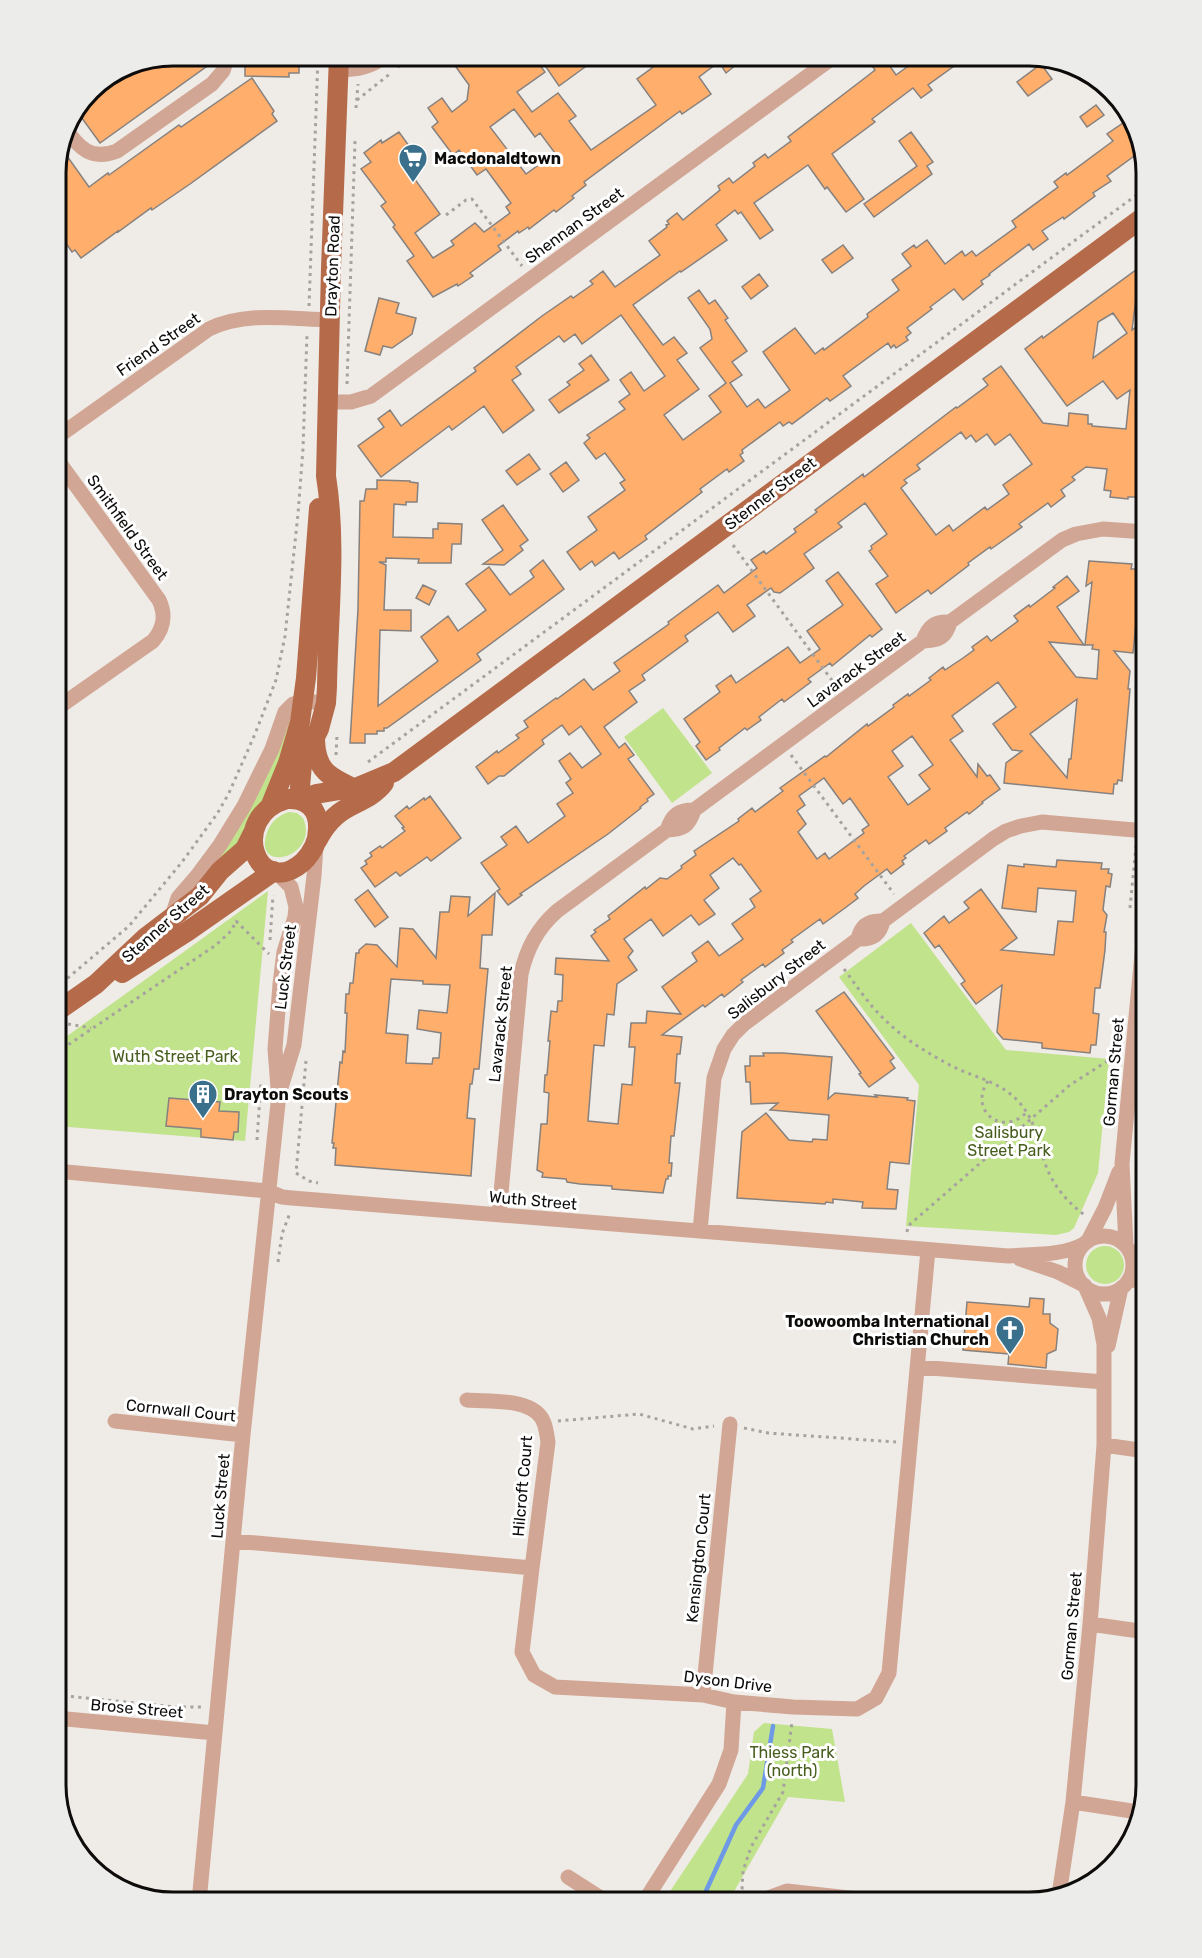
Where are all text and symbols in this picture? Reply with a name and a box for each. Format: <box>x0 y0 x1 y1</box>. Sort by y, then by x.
supermarket icon: Macdonaldtown <box>397 142 429 184</box>
place label: Macdonaldtown <box>434 149 561 168</box>
street label: Shennan Street <box>521 183 627 267</box>
street label: Drayton Road <box>321 215 344 317</box>
street label: Friend Street <box>113 309 204 380</box>
street label: Stenner Street <box>721 453 820 534</box>
street label: Smithfield Street <box>83 471 172 584</box>
street label: Lavarack Street <box>803 627 909 711</box>
street label: Stenner Street <box>118 880 213 966</box>
street label: Luck Street <box>271 923 300 1011</box>
street label: Salisbury Street <box>724 935 829 1023</box>
street label: Lavarack Street <box>485 965 516 1083</box>
street label: Gorman Street <box>1099 1017 1128 1127</box>
park label: Wuth Street Park <box>112 1047 239 1066</box>
building icon: Drayton Scouts <box>187 1078 219 1120</box>
place label: Drayton Scouts <box>224 1085 349 1104</box>
park label: Salisbury Street Park <box>967 1123 1051 1160</box>
street label: Wuth Street <box>488 1187 578 1214</box>
place label: Toowoomba International Christian Church <box>785 1312 989 1349</box>
church icon: Toowoomba International Christian Church <box>994 1314 1026 1356</box>
street label: Cornwall Court <box>125 1395 237 1426</box>
street label: Hilcroft Court <box>509 1435 536 1537</box>
street label: Luck Street <box>207 1453 234 1539</box>
street label: Kensington Court <box>682 1492 715 1624</box>
street label: Gorman Street <box>1057 1571 1086 1681</box>
street label: Dyson Drive <box>683 1667 773 1696</box>
street label: Brose Street <box>90 1695 184 1722</box>
park label: Thiess Park (north) <box>749 1743 835 1780</box>

